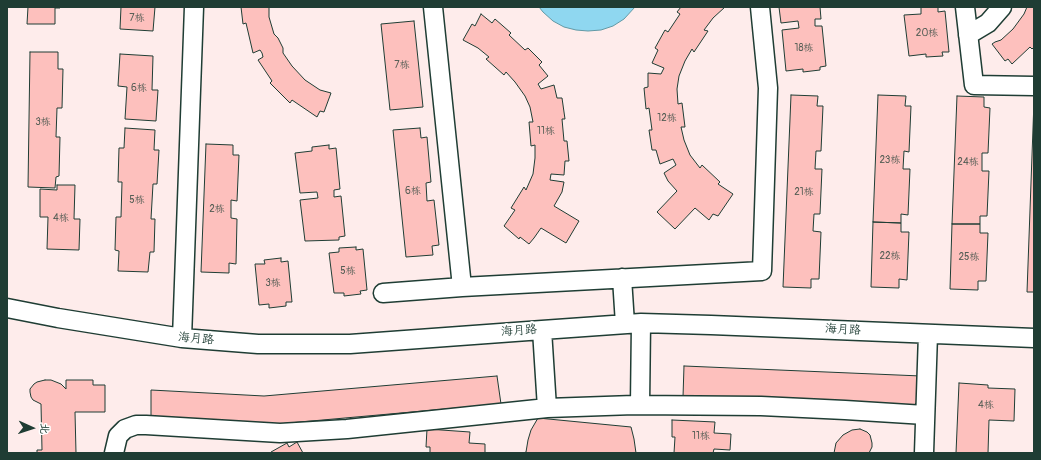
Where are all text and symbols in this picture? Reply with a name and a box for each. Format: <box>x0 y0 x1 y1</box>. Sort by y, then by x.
house number: 7栋 <box>129 12 145 24</box>
house number: 20栋 <box>916 27 938 39</box>
house number: 18栋 <box>795 42 813 54</box>
house number: 7栋 <box>394 59 410 71</box>
house number: 6栋 <box>131 82 147 94</box>
house number: 12栋 <box>657 112 677 124</box>
house number: 3栋 <box>35 116 51 128</box>
house number: 11栋 <box>537 125 555 137</box>
house number: 23栋 <box>880 154 900 166</box>
house number: 24栋 <box>957 156 979 168</box>
house number: 6栋 <box>405 185 421 197</box>
house number: 21栋 <box>794 186 814 198</box>
house number: 5栋 <box>129 194 145 206</box>
house number: 2栋 <box>209 203 225 215</box>
house number: 4栋 <box>53 212 69 224</box>
house number: 22栋 <box>879 250 901 262</box>
house number: 25栋 <box>958 251 980 263</box>
house number: 5栋 <box>340 265 356 277</box>
house number: 3栋 <box>265 277 281 289</box>
street label: 海月路 <box>825 322 861 338</box>
street label: 海月路 <box>501 323 537 339</box>
street label: 海月路 <box>177 330 215 348</box>
house number: 4栋 <box>978 399 994 411</box>
north arrow <box>12 408 52 448</box>
text: 北 <box>38 423 51 434</box>
house number: 11栋 <box>692 430 710 442</box>

